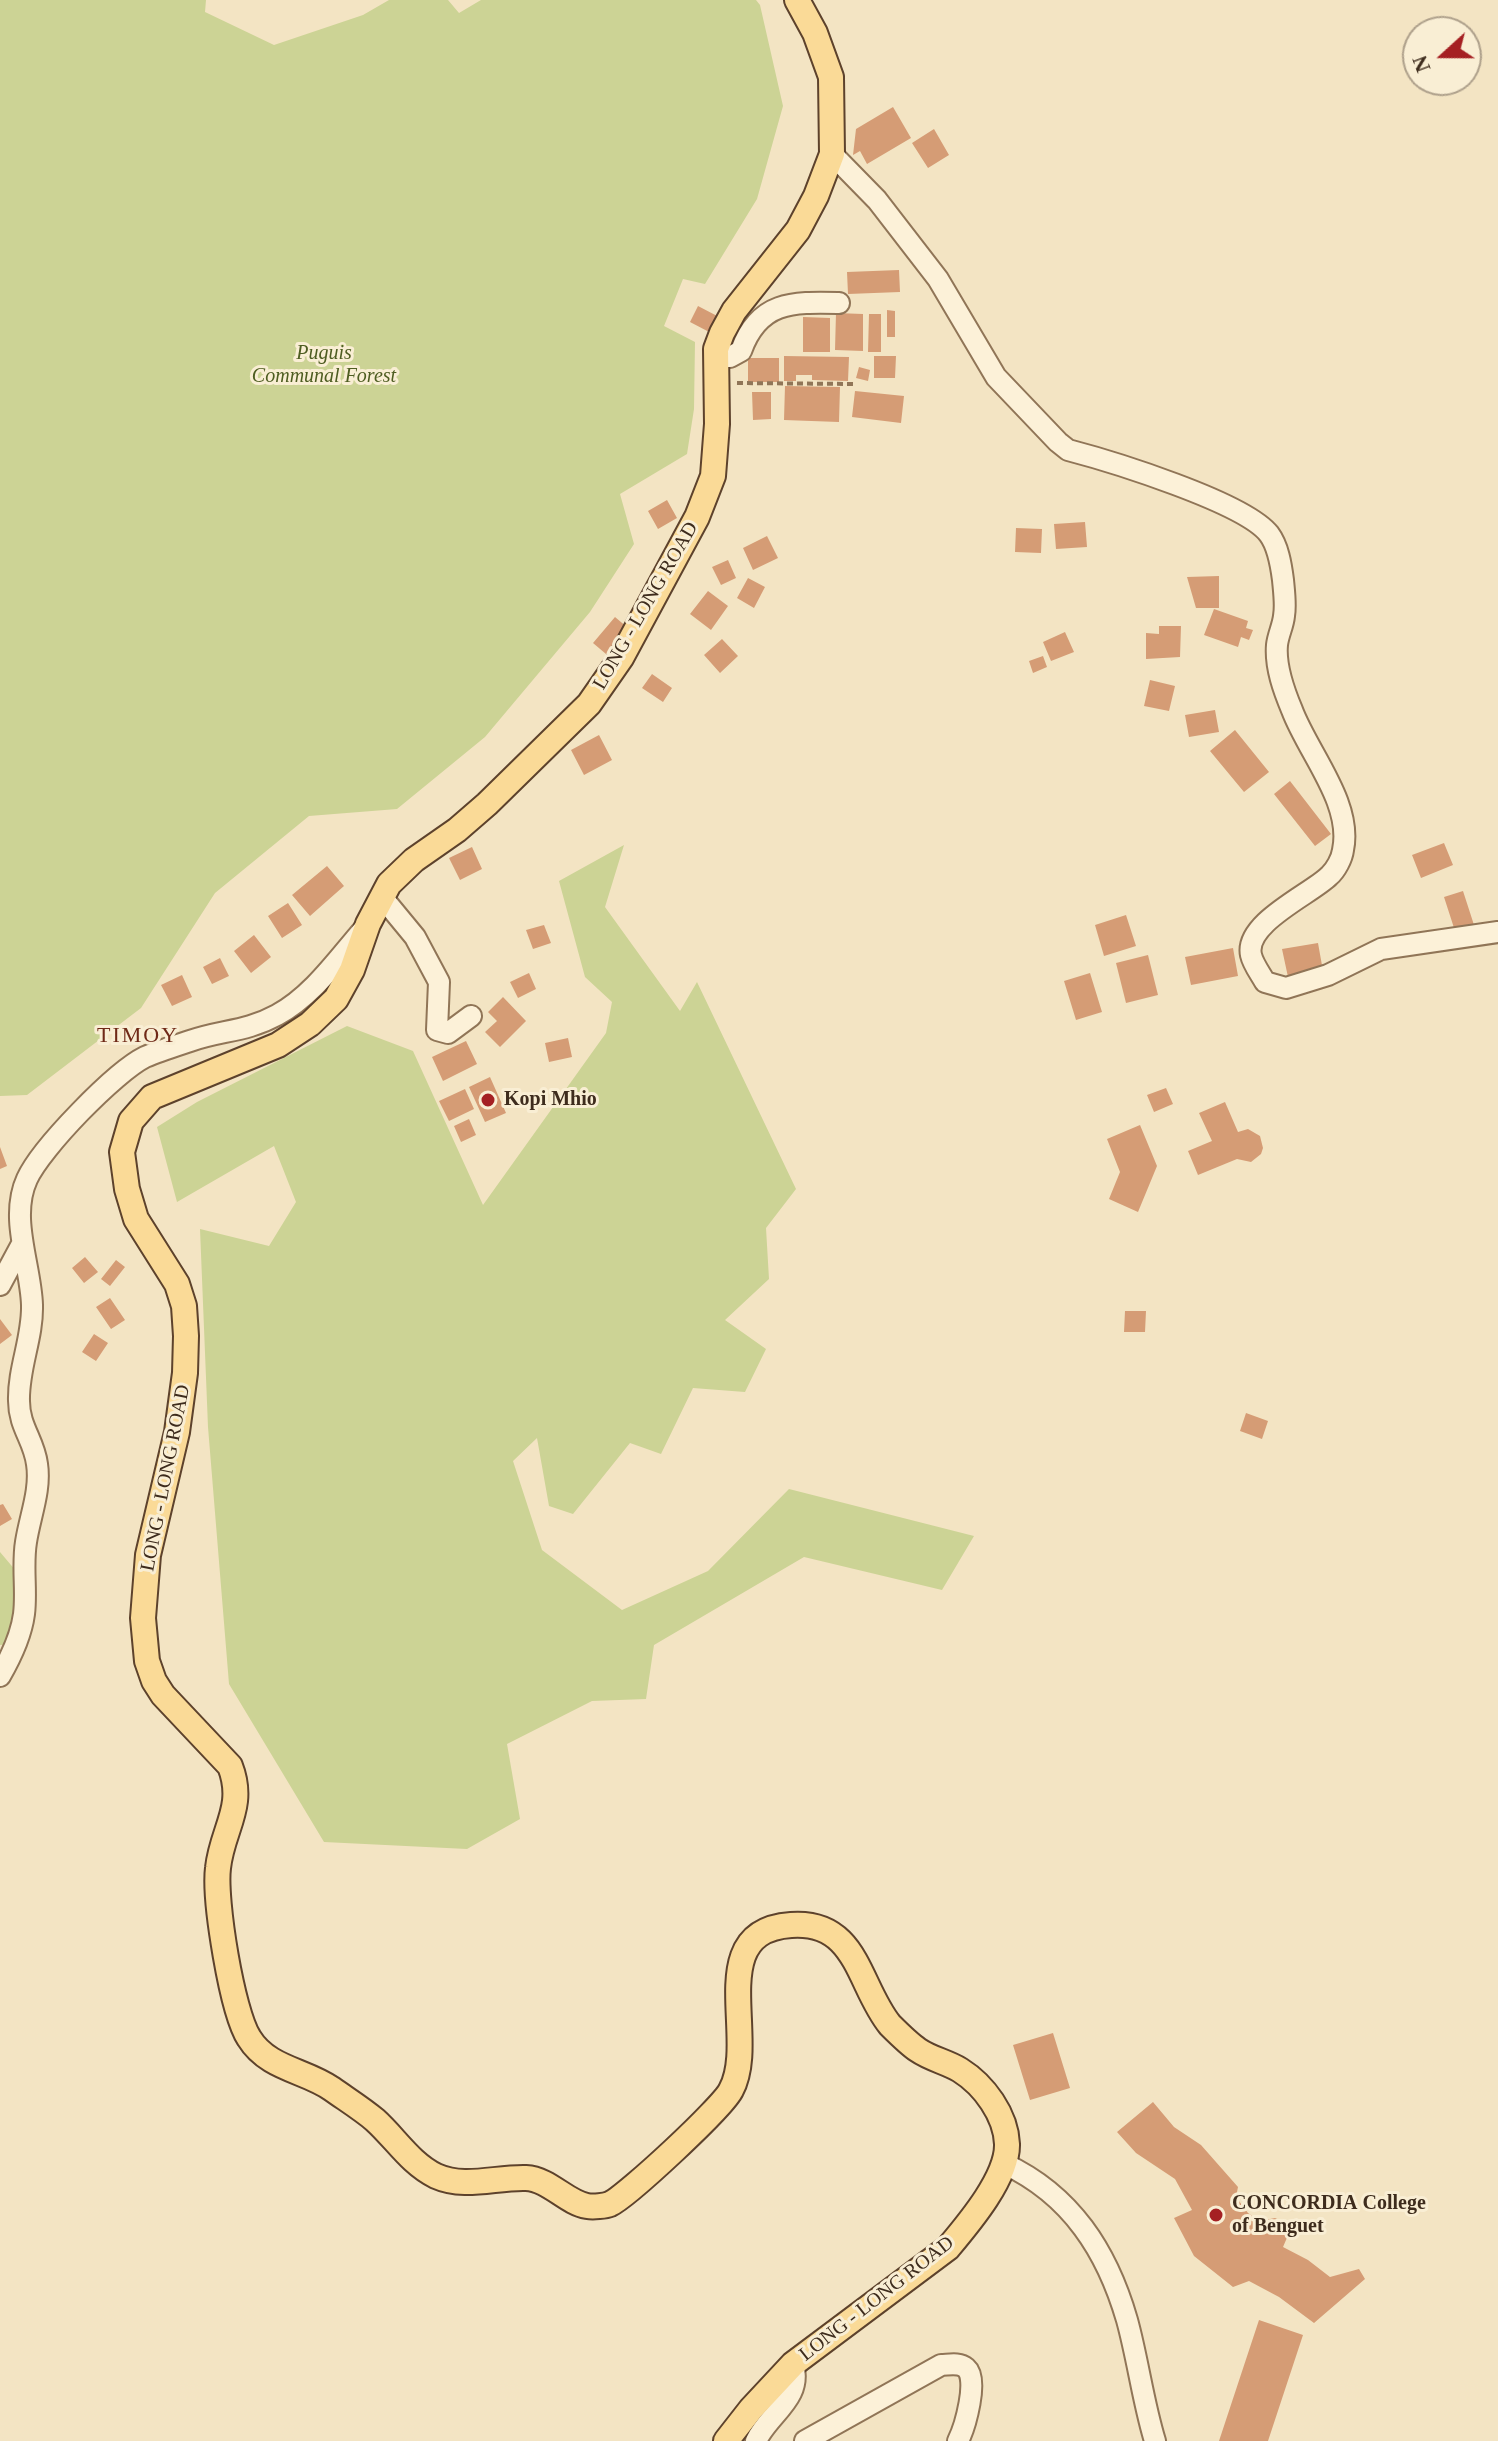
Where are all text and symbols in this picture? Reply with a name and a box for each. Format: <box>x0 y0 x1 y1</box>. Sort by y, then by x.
north arrow <box>1402 16 1482 96</box>
text: N <box>1406 52 1436 76</box>
park label: Puguis Communal Forest <box>252 342 396 389</box>
street label: LONG - LONG ROAD <box>588 518 704 694</box>
district label: TIMOY <box>97 1023 179 1049</box>
place label: Kopi Mhio <box>504 1088 597 1112</box>
marker: Kopi Mhio <box>479 1091 497 1109</box>
street label: LONG - LONG ROAD <box>136 1383 196 1573</box>
place label: CONCORDIA College of Benguet <box>1232 2192 1426 2239</box>
marker: CONCORDIA College of Benguet <box>1207 2206 1225 2224</box>
street label: LONG - LONG ROAD <box>795 2231 959 2367</box>

